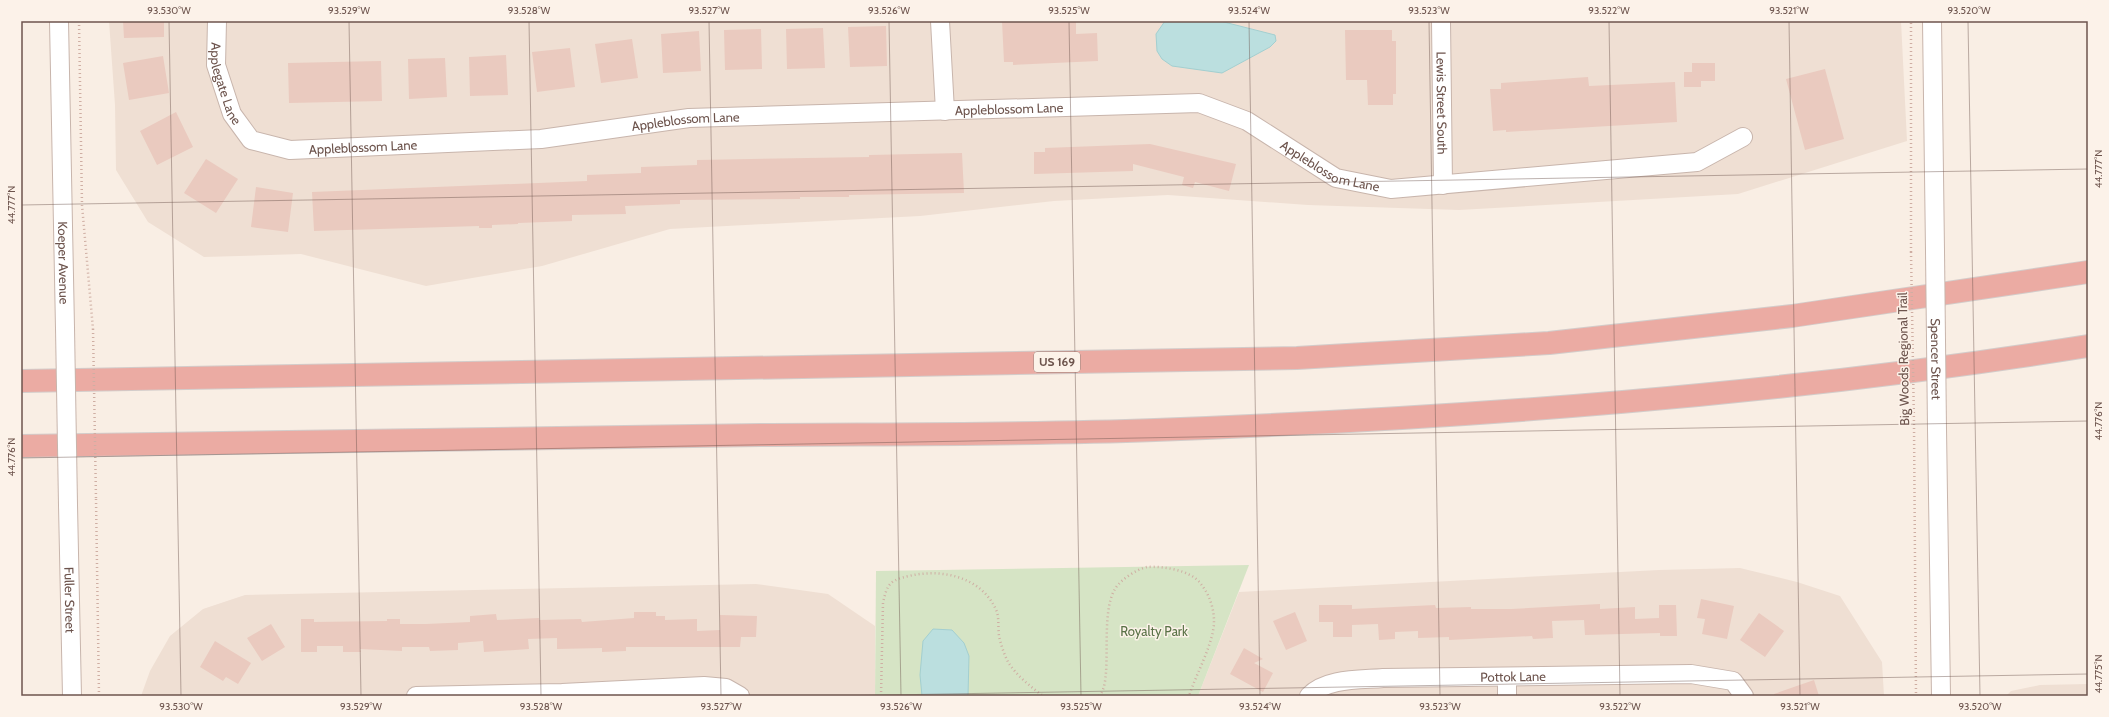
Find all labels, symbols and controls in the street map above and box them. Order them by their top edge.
text: 93.530°W [147,4,191,17]
text: 93.529°W [328,4,370,17]
text: 93.528°W [508,4,551,17]
text: 93.527°W [688,4,730,17]
text: 93.526°W [868,4,910,17]
text: 93.525°W [1048,4,1090,17]
text: 93.524°W [1228,4,1270,17]
text: 93.523°W [1408,4,1450,17]
text: 93.522°W [1588,4,1630,17]
text: 93.521°W [1769,4,1809,17]
text: 93.520°W [1947,4,1991,17]
street label: Applegate Lane [208,42,245,128]
street label: Lewis Street South [1433,51,1451,155]
street label: Appleblossom Lane [955,99,1064,118]
street label: Appleblossom Lane [630,109,740,134]
street label: Appleblossom Lane [308,136,418,157]
street label: Appleblossom Lane [1278,137,1381,195]
text: 44.777°N [2092,150,2105,188]
text: 44.777°N [5,186,18,224]
street label: Koeper Avenue [55,221,73,305]
street label: Big Woods Regional Trail [1894,292,1912,426]
street label: Spencer Street [1928,318,1945,401]
road number: US 169 [1034,352,1080,372]
text: 44.776°N [2092,402,2105,440]
text: 44.776°N [5,438,18,476]
street label: Fuller Street [61,567,79,634]
park label: Royalty Park [1120,623,1188,639]
text: 44.775°N [2092,655,2105,693]
street label: Pottok Lane [1480,668,1546,685]
text: 93.530°W [159,700,203,713]
text: 93.529°W [340,700,382,713]
text: 93.528°W [520,700,563,713]
text: 93.527°W [700,700,742,713]
text: 93.526°W [880,700,922,713]
text: 93.525°W [1060,700,1102,713]
text: 93.524°W [1239,700,1281,713]
text: 93.523°W [1419,700,1461,713]
text: 93.522°W [1599,700,1641,713]
text: 93.521°W [1780,700,1820,713]
text: 93.520°W [1958,700,2002,713]

